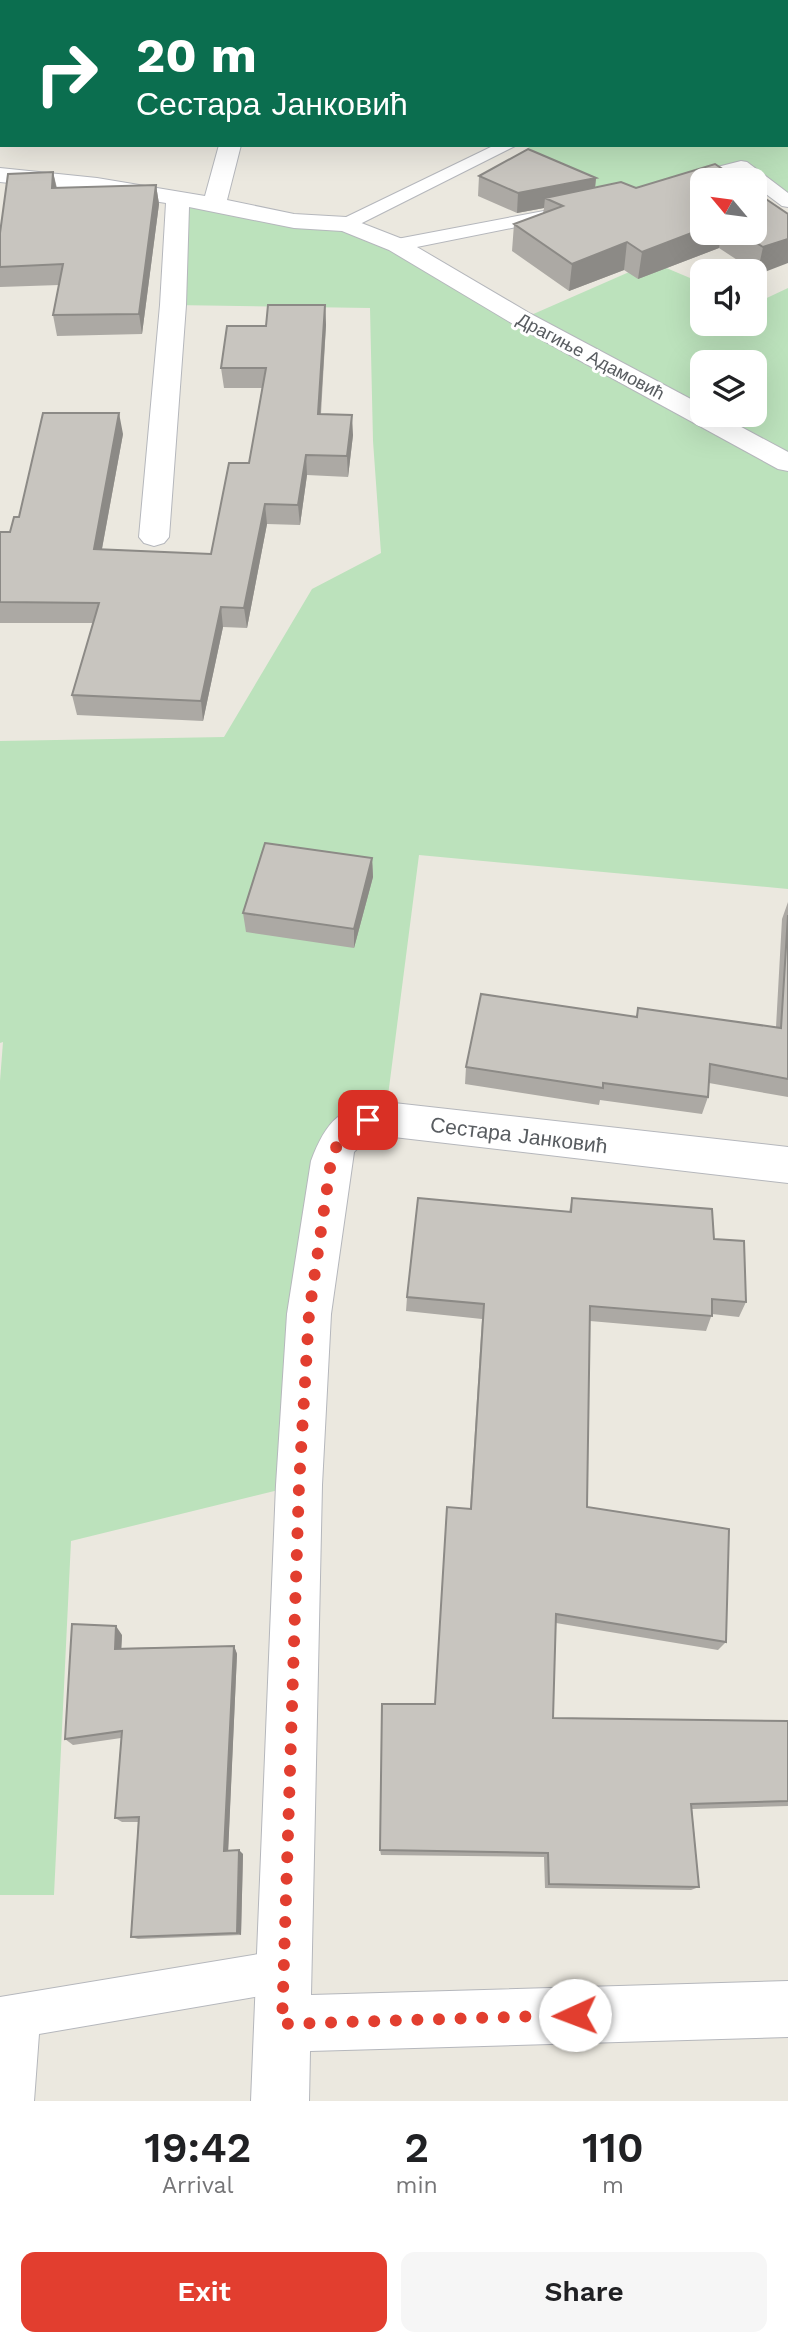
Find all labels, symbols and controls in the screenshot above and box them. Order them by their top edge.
text: 20 m [136,26,257,84]
icon: right [21,28,112,119]
text: Сестара Јанковић [136,85,408,123]
north arrow [690,168,766,245]
map controls [690,168,767,427]
button: sound [690,259,767,336]
street label: Драгиње Адамовић [514,308,668,404]
button: layers [690,350,767,427]
pin [338,1090,398,1150]
icon: arrive [349,1101,387,1139]
street label: Сестара Јанковић [429,1112,609,1158]
position arrow [538,1978,612,2052]
text: 19:42 [144,2123,251,2172]
text: 2 [404,2123,429,2172]
text: 110 [582,2123,644,2172]
text: Arrival [162,2172,234,2199]
text: min [396,2172,438,2199]
text: m [602,2172,624,2199]
button: Exit [21,2252,387,2332]
button: Share [401,2252,767,2332]

